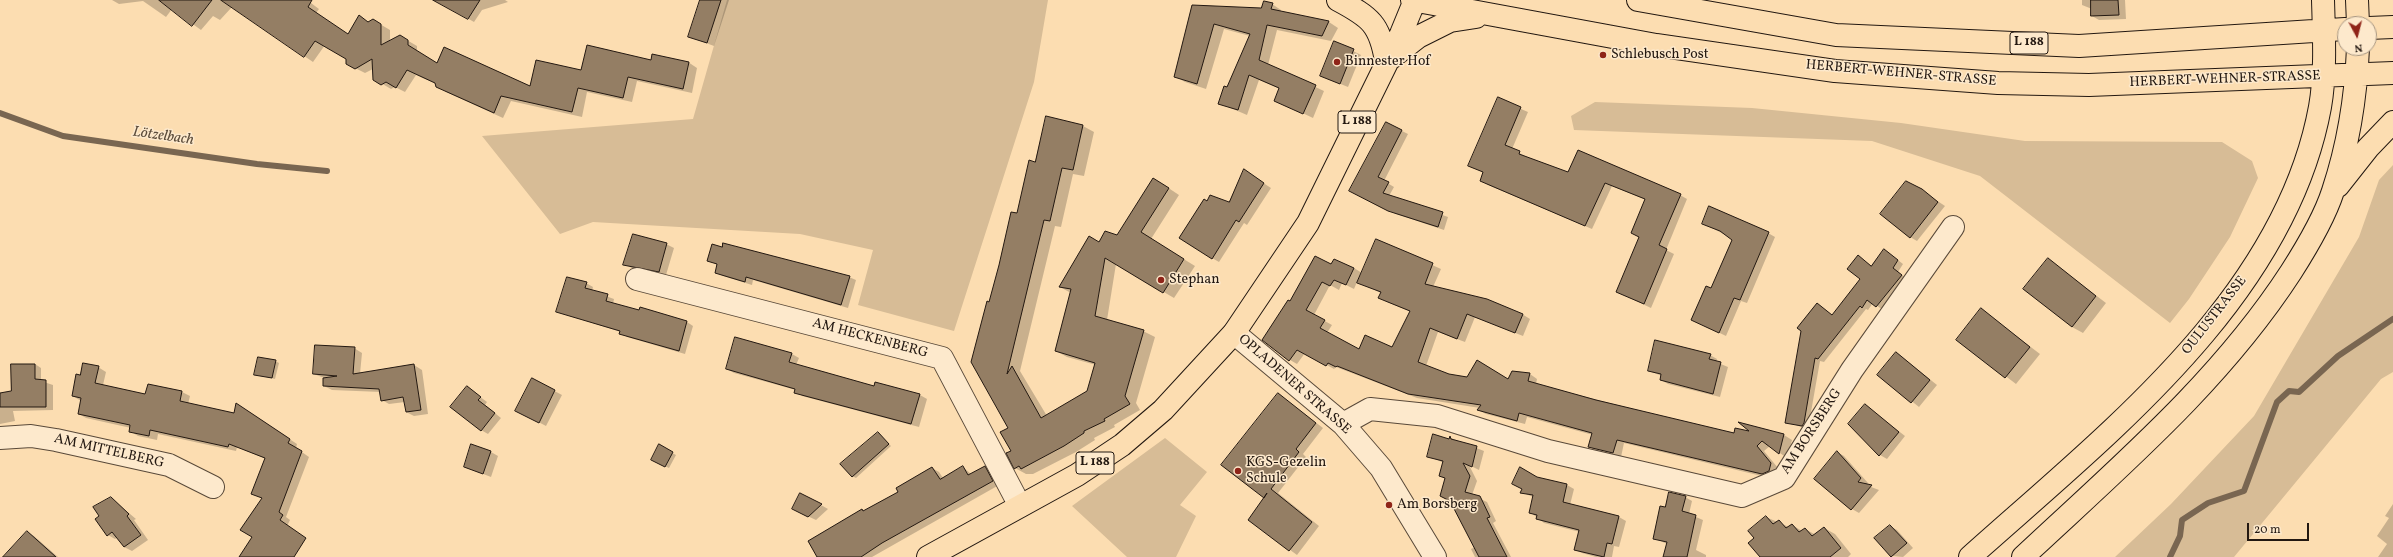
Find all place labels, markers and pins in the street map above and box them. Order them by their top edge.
place label: Schlebusch Post [1611,47,1709,63]
marker: Schlebusch Post [1598,50,1608,60]
place label: Binnester Hof [1345,54,1430,70]
marker: Binnester Hof [1332,57,1342,67]
place label: Stephan [1169,272,1220,288]
marker: Stephan [1156,275,1166,285]
place label: KGS-Gezelin Schule [1246,455,1326,488]
marker: KGS-Gezelin Schule [1233,466,1243,476]
place label: Am Borsberg [1397,497,1477,513]
marker: Am Borsberg [1384,500,1394,510]

